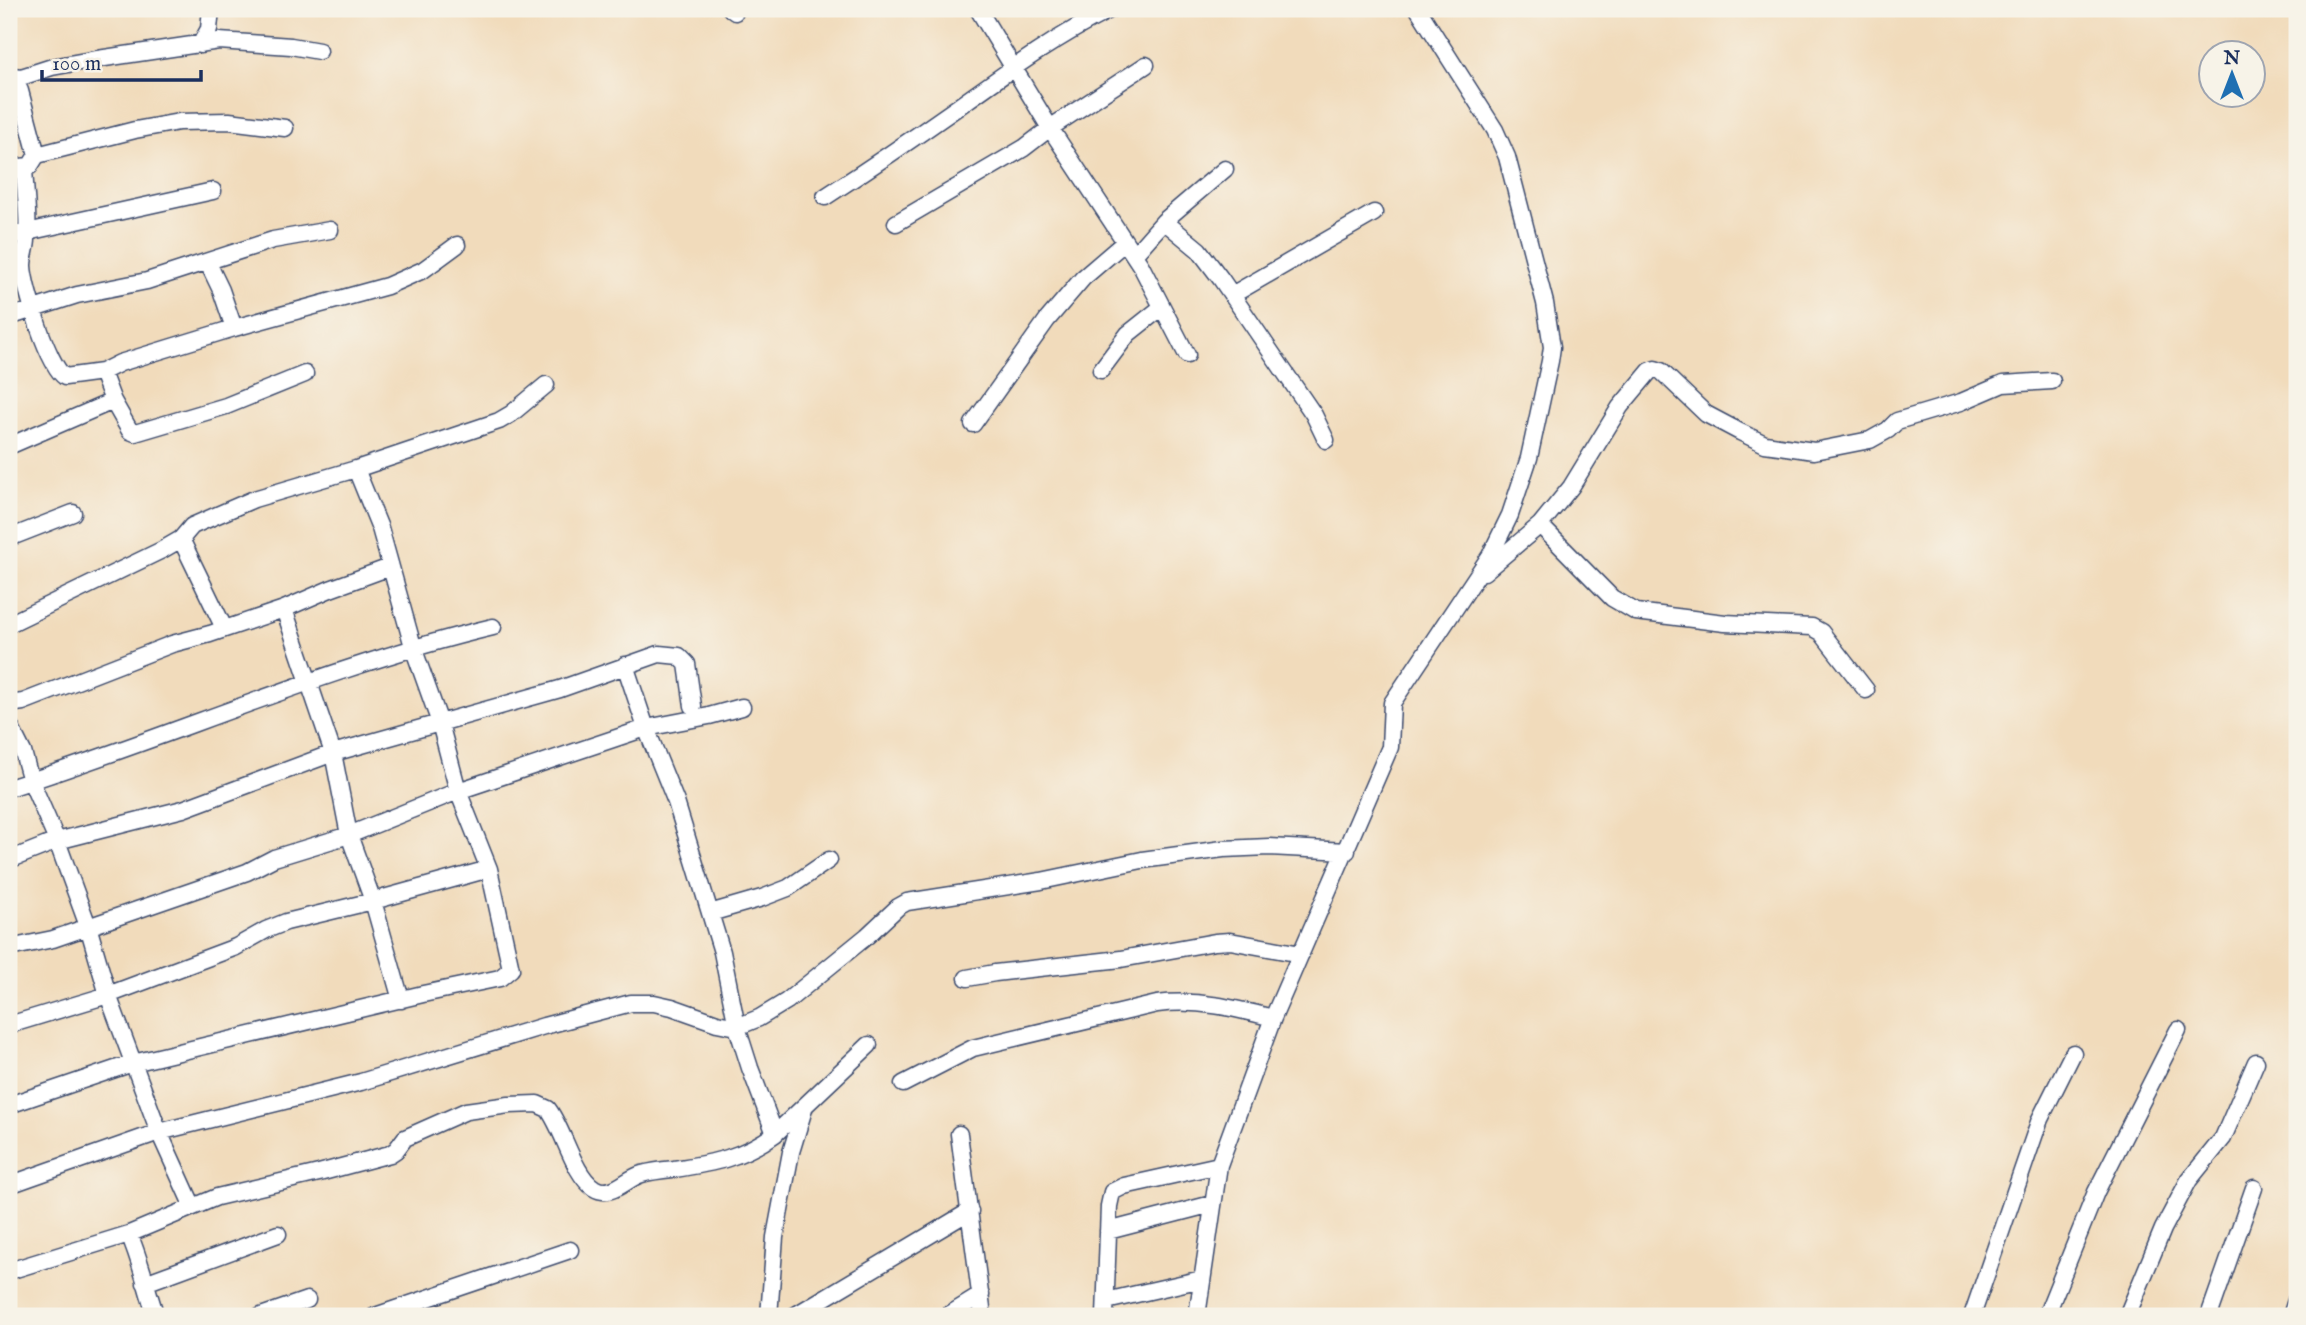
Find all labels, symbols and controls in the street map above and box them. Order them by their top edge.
scale bar [42,38,201,82]
north arrow [2198,38,2268,108]
text: N [2223,47,2241,71]
text: 100 m [52,51,101,78]

